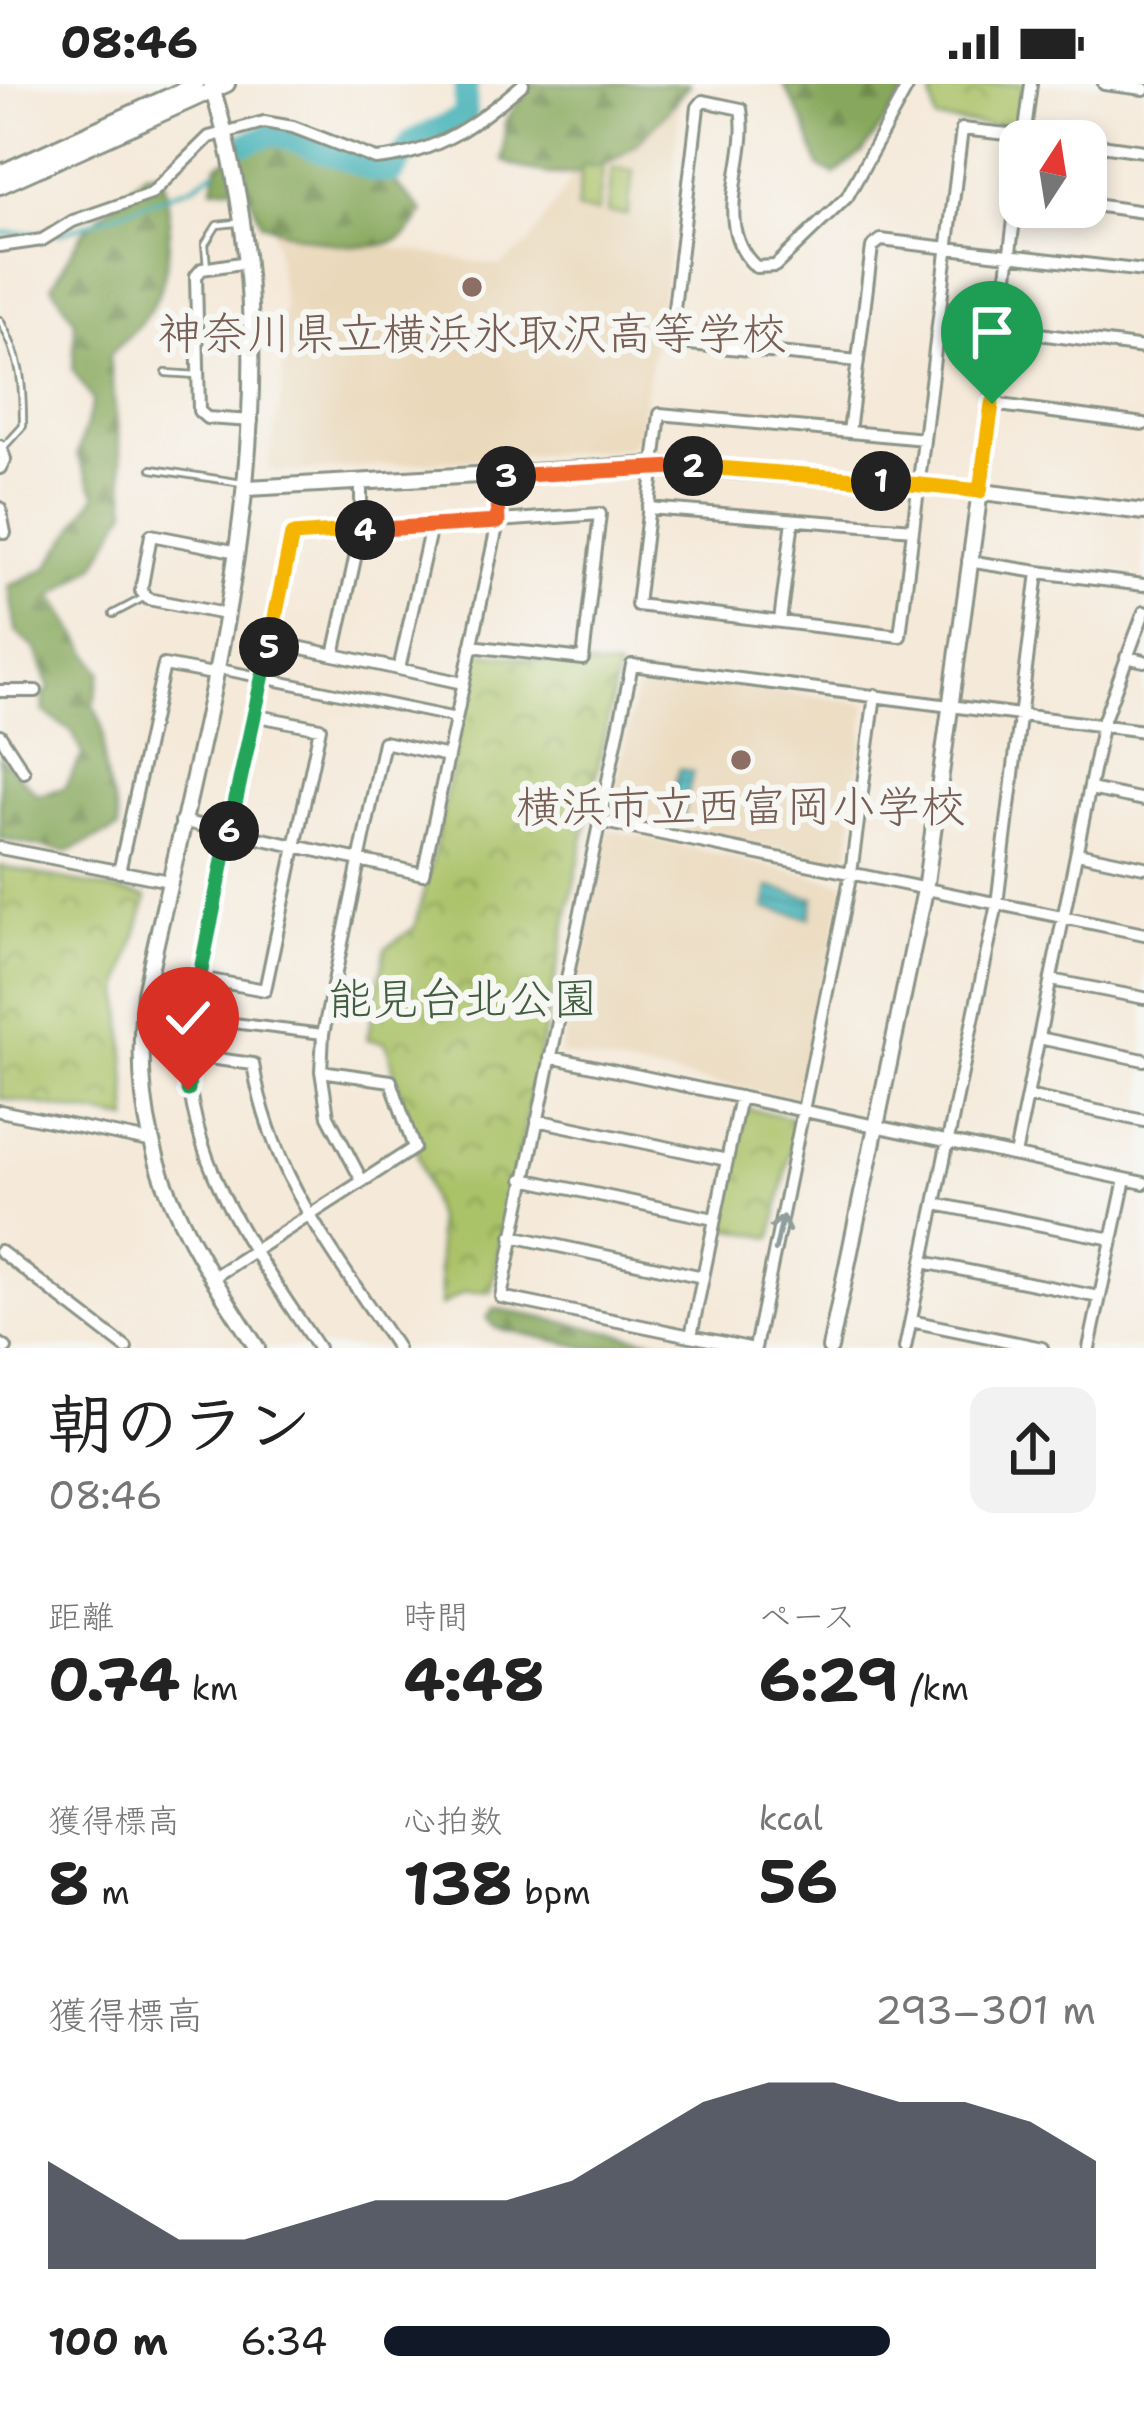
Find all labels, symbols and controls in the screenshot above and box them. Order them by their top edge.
text: 08:46 [60,12,198,72]
north arrow [999,120,1107,228]
map controls [999,120,1107,228]
marker: 神奈川県立横浜氷取沢高等学校 [459,274,485,300]
pin [941,281,1043,404]
icon: arrive [959,299,1025,365]
place label: 神奈川県立横浜氷取沢高等学校 [157,303,787,363]
pin: 2 [663,436,723,496]
text: 2 [681,443,705,488]
pin: 3 [476,446,536,506]
pin: 1 [851,451,911,511]
text: 3 [494,453,518,498]
text: 1 [873,458,889,503]
pin: 4 [335,500,395,560]
text: 4 [353,507,377,552]
pin: 5 [239,617,299,677]
text: 5 [259,624,279,669]
marker: 横浜市立西富岡小学校 [728,747,754,773]
place label: 横浜市立西富岡小学校 [516,776,966,836]
pin: 6 [199,801,259,861]
text: 6 [217,808,241,853]
pin [137,967,239,1090]
park label: 能見台北公園 [328,968,598,1028]
icon: check [155,985,221,1051]
one-way arrow [768,1215,791,1253]
text: 朝のラン [48,1380,312,1468]
button: share [970,1387,1096,1513]
text: 08:46 [48,1469,163,1521]
text: 距離 [48,1594,114,1639]
text: 時間 [403,1594,469,1639]
text: ペース [759,1594,856,1639]
text: 0.74 [48,1639,180,1719]
text: 4:48 [403,1639,545,1719]
text: 6:29 [759,1639,899,1719]
text: km [180,1666,238,1711]
text: /km [899,1666,969,1711]
text: kcal [759,1796,823,1841]
text: 獲得標高 [48,1798,180,1843]
text: 心拍数 [403,1798,502,1843]
text: 56 [759,1841,838,1921]
text: 8 [48,1843,90,1923]
text: 138 [403,1843,513,1923]
text: m [90,1870,130,1915]
text: bpm [513,1870,591,1915]
text: 293–301 m [875,1984,1096,2036]
text: 獲得標高 [48,1989,204,2041]
text: 100 m [48,2315,168,2367]
text: 6:34 [240,2315,328,2367]

